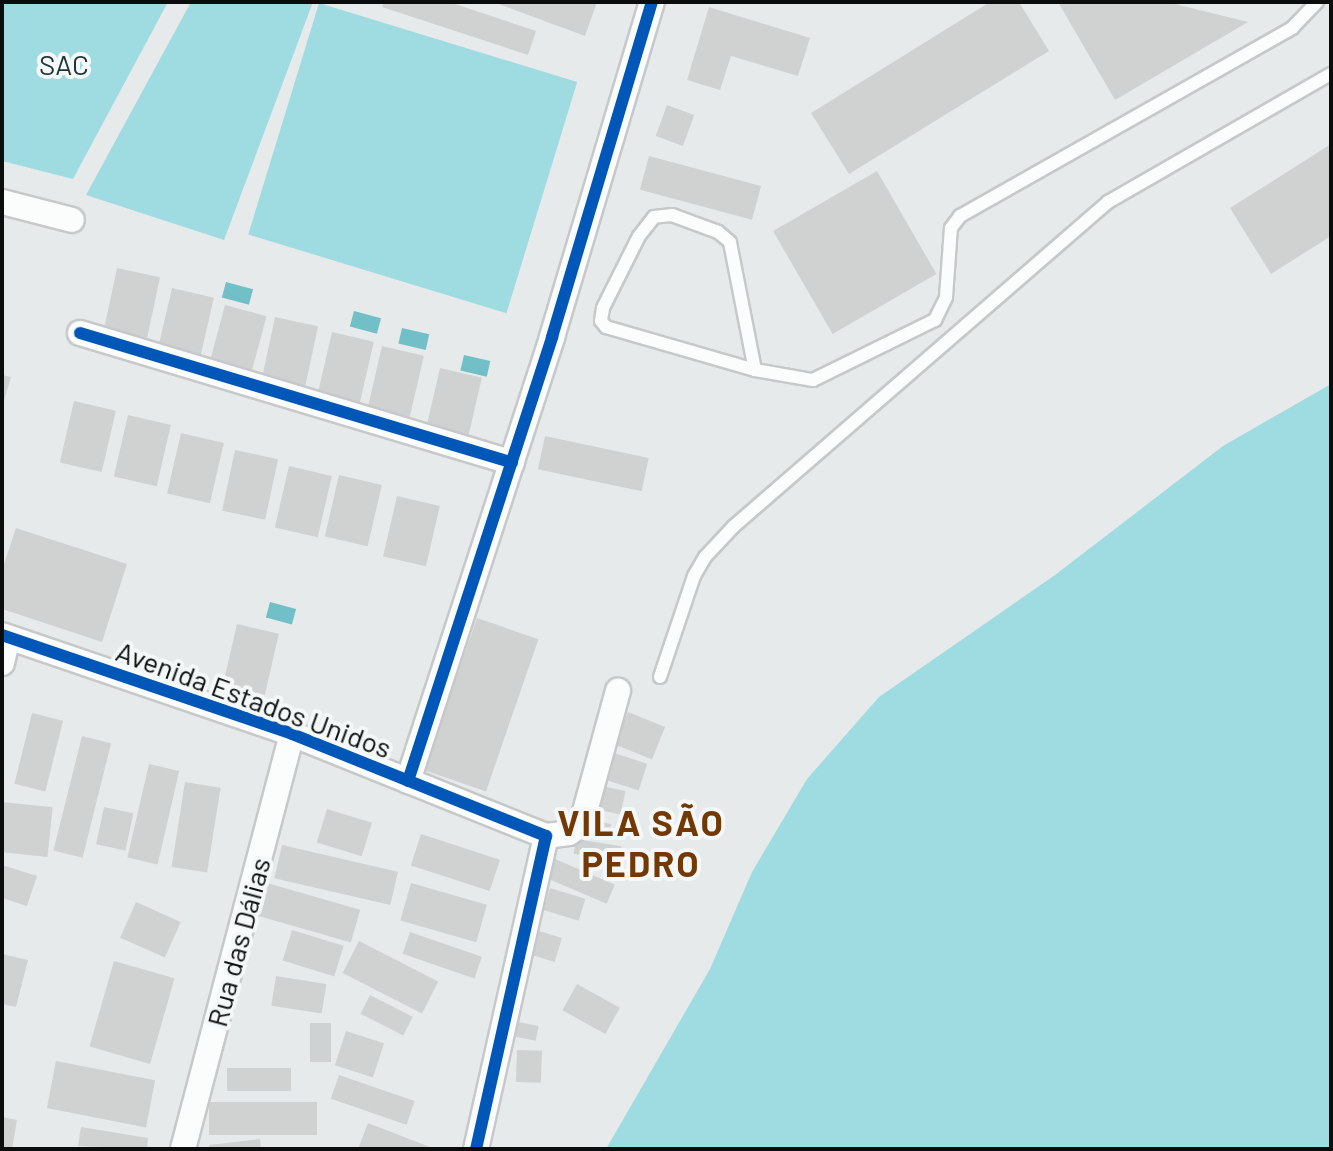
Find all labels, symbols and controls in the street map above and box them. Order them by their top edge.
park label: SAC [39,47,89,81]
street label: Avenida Estados Unidos [112,634,396,764]
district label: VILA SÃO PEDRO [557,799,725,884]
street label: Rua das Dálias [199,854,277,1030]

